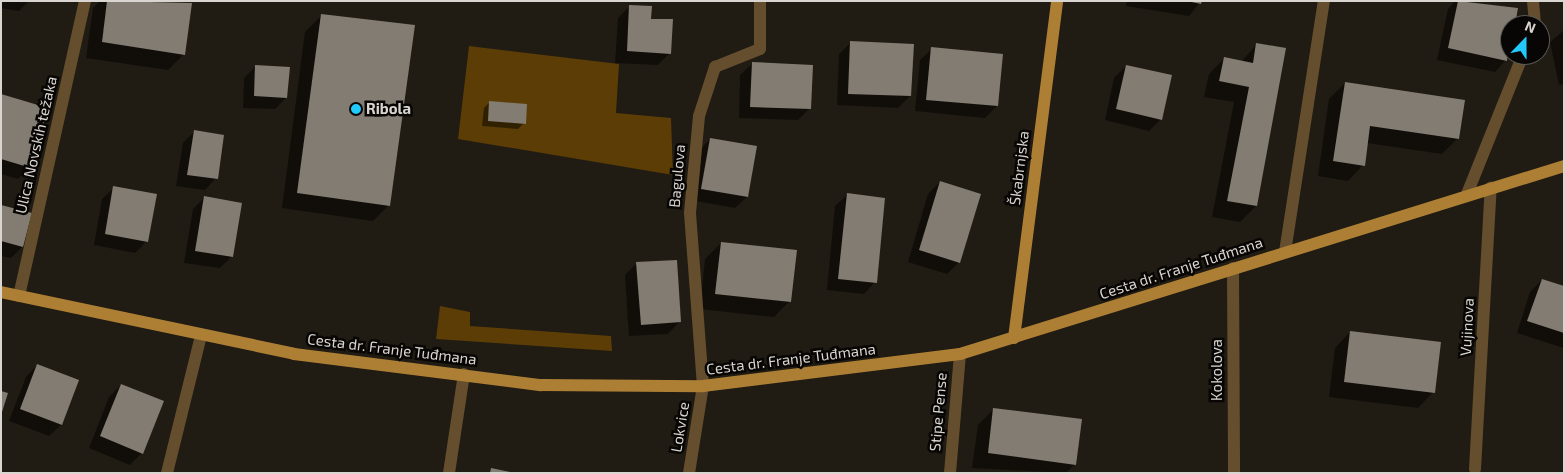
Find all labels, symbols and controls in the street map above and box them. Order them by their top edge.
north arrow [1500,15,1550,65]
text: N [1523,17,1538,36]
street label: Ulica Novskih težaka [11,74,61,216]
place label: Ribola [366,100,411,118]
marker: Ribola [350,103,362,115]
street label: Škabrnjska [1006,130,1032,206]
street label: Bagulova [665,144,689,208]
street label: Cesta dr. Franje Tuđmana [1097,233,1265,303]
street label: Vujinova [1456,298,1478,356]
street label: Cesta dr. Franje Tuđmana [306,330,478,368]
street label: Kokolova [1208,339,1226,401]
street label: Cesta dr. Franje Tuđmana [705,340,877,378]
street label: Stipe Pense [926,372,950,452]
street label: Lokvice [667,401,693,453]

